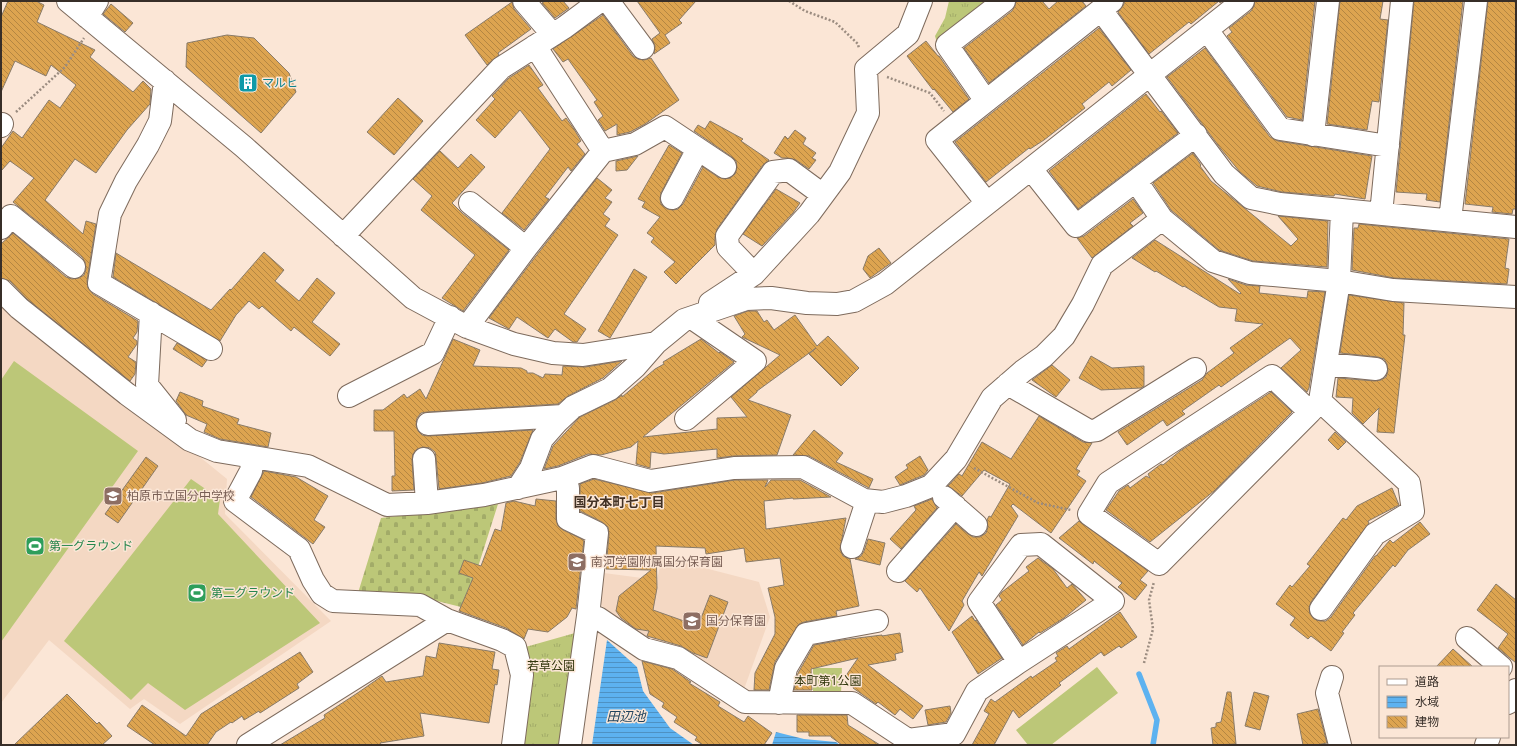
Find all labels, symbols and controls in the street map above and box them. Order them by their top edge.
building icon: マルヒ [237,72,259,94]
place label: マルヒ [262,74,298,91]
school or university icon: 柏原市立国分中学校 [102,485,124,507]
place label: 柏原市立国分中学校 [127,487,235,504]
district label: 国分本町七丁目 [573,493,665,511]
sports icon: 第一グラウンド [24,535,46,557]
place label: 第一グラウンド [49,537,133,554]
school or university icon: 南河学園附属国分保育園 [566,551,588,573]
place label: 南河学園附属国分保育園 [591,553,723,570]
sports icon: 第二グラウンド [186,582,208,604]
place label: 第二グラウンド [211,584,295,601]
school or university icon: 国分保育園 [681,610,703,632]
place label: 国分保育園 [706,612,766,629]
park label: 若草公園 [527,657,575,674]
legend [1379,666,1509,738]
park label: 本町第1公園 [795,672,861,689]
text: 道路 [1415,673,1439,690]
text: 水域 [1415,693,1439,710]
water label: 田辺池 [606,707,647,725]
text: 建物 [1415,713,1439,730]

